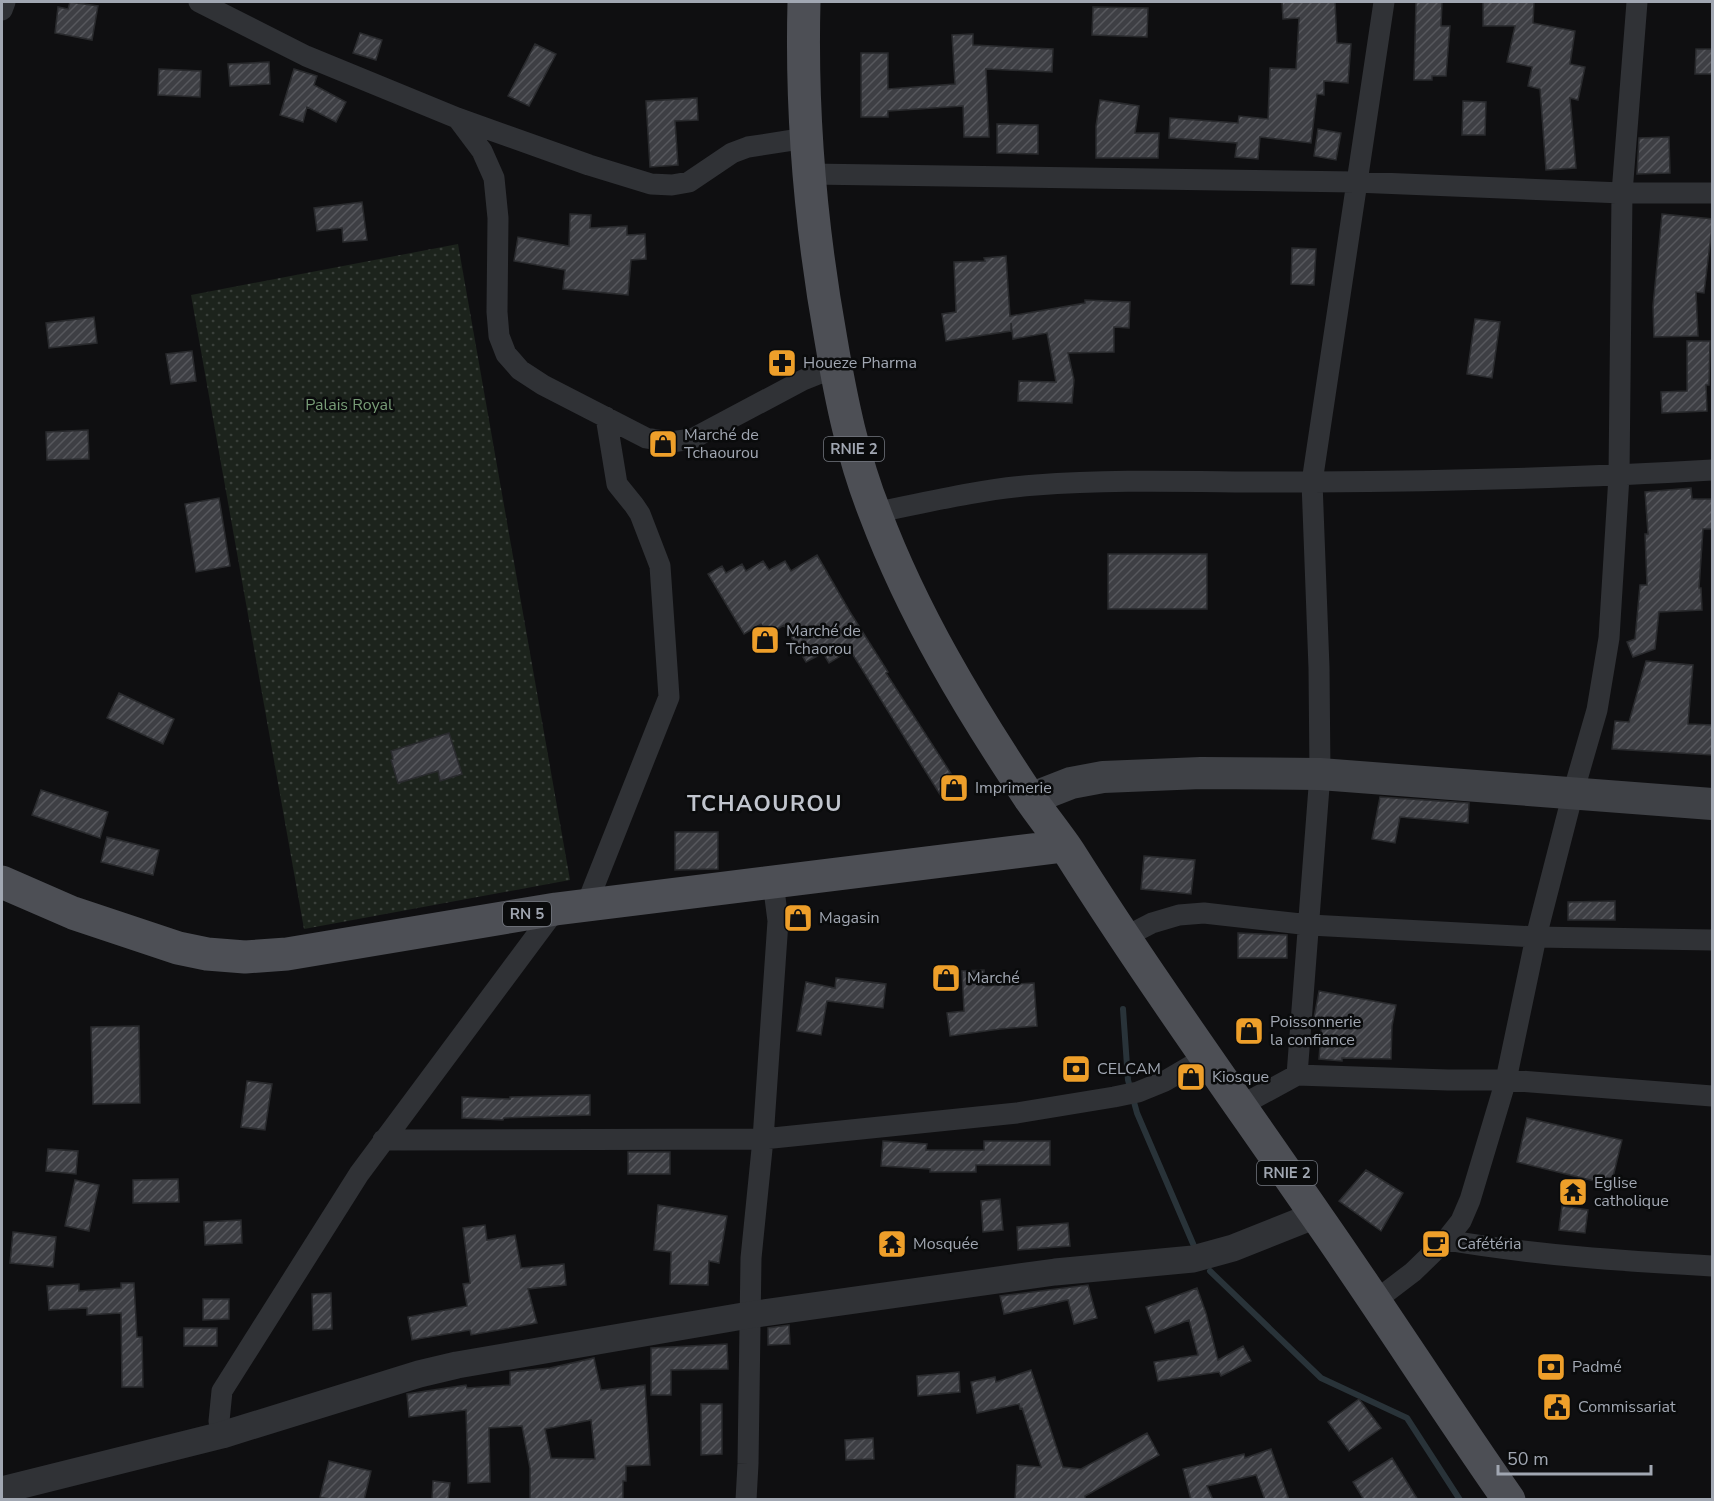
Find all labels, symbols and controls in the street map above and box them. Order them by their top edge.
pharmacy icon: Houeze Pharma [766,347,798,379]
place label: Houeze Pharma [803,352,917,374]
park label: Palais Royal [305,394,393,416]
place label: Marché de Tchaourou [684,424,759,464]
shop icon: Marché de Tchaourou [647,428,679,460]
road number: RNIE 2 [824,437,884,461]
place label: Marché de Tchaorou [786,620,861,660]
shop icon: Marché de Tchaorou [749,624,781,656]
shop icon: Imprimerie [938,772,970,804]
place label: Imprimerie [975,777,1052,799]
district label: TCHAOUROU [687,789,843,819]
road number: RN 5 [503,902,551,926]
shop icon: Magasin [782,902,814,934]
place label: Magasin [819,907,880,929]
shop icon: Marché [930,962,962,994]
place label: Marché [967,967,1020,989]
place label: Poissonnerie la confiance [1270,1011,1361,1051]
shop icon: Poissonnerie la confiance [1233,1015,1265,1047]
bank icon: CELCAM [1060,1053,1092,1085]
place label: CELCAM [1097,1058,1161,1080]
shop icon: Kiosque [1175,1061,1207,1093]
place label: Kiosque [1212,1066,1269,1088]
road number: RNIE 2 [1257,1161,1317,1185]
place label: Eglise catholique [1594,1172,1669,1212]
temple icon: Eglise catholique [1557,1176,1589,1208]
temple icon: Mosquée [876,1228,908,1260]
cafe icon: Cafétéria [1420,1228,1452,1260]
place label: Mosquée [913,1233,979,1255]
place label: Cafétéria [1457,1233,1522,1255]
bank icon: Padmé [1535,1351,1567,1383]
place label: Padmé [1572,1356,1622,1378]
public building icon: Commissariat [1541,1391,1573,1423]
place label: Commissariat [1578,1396,1676,1418]
scale bar [1498,1438,1651,1476]
text: 50 m [1507,1447,1549,1471]

